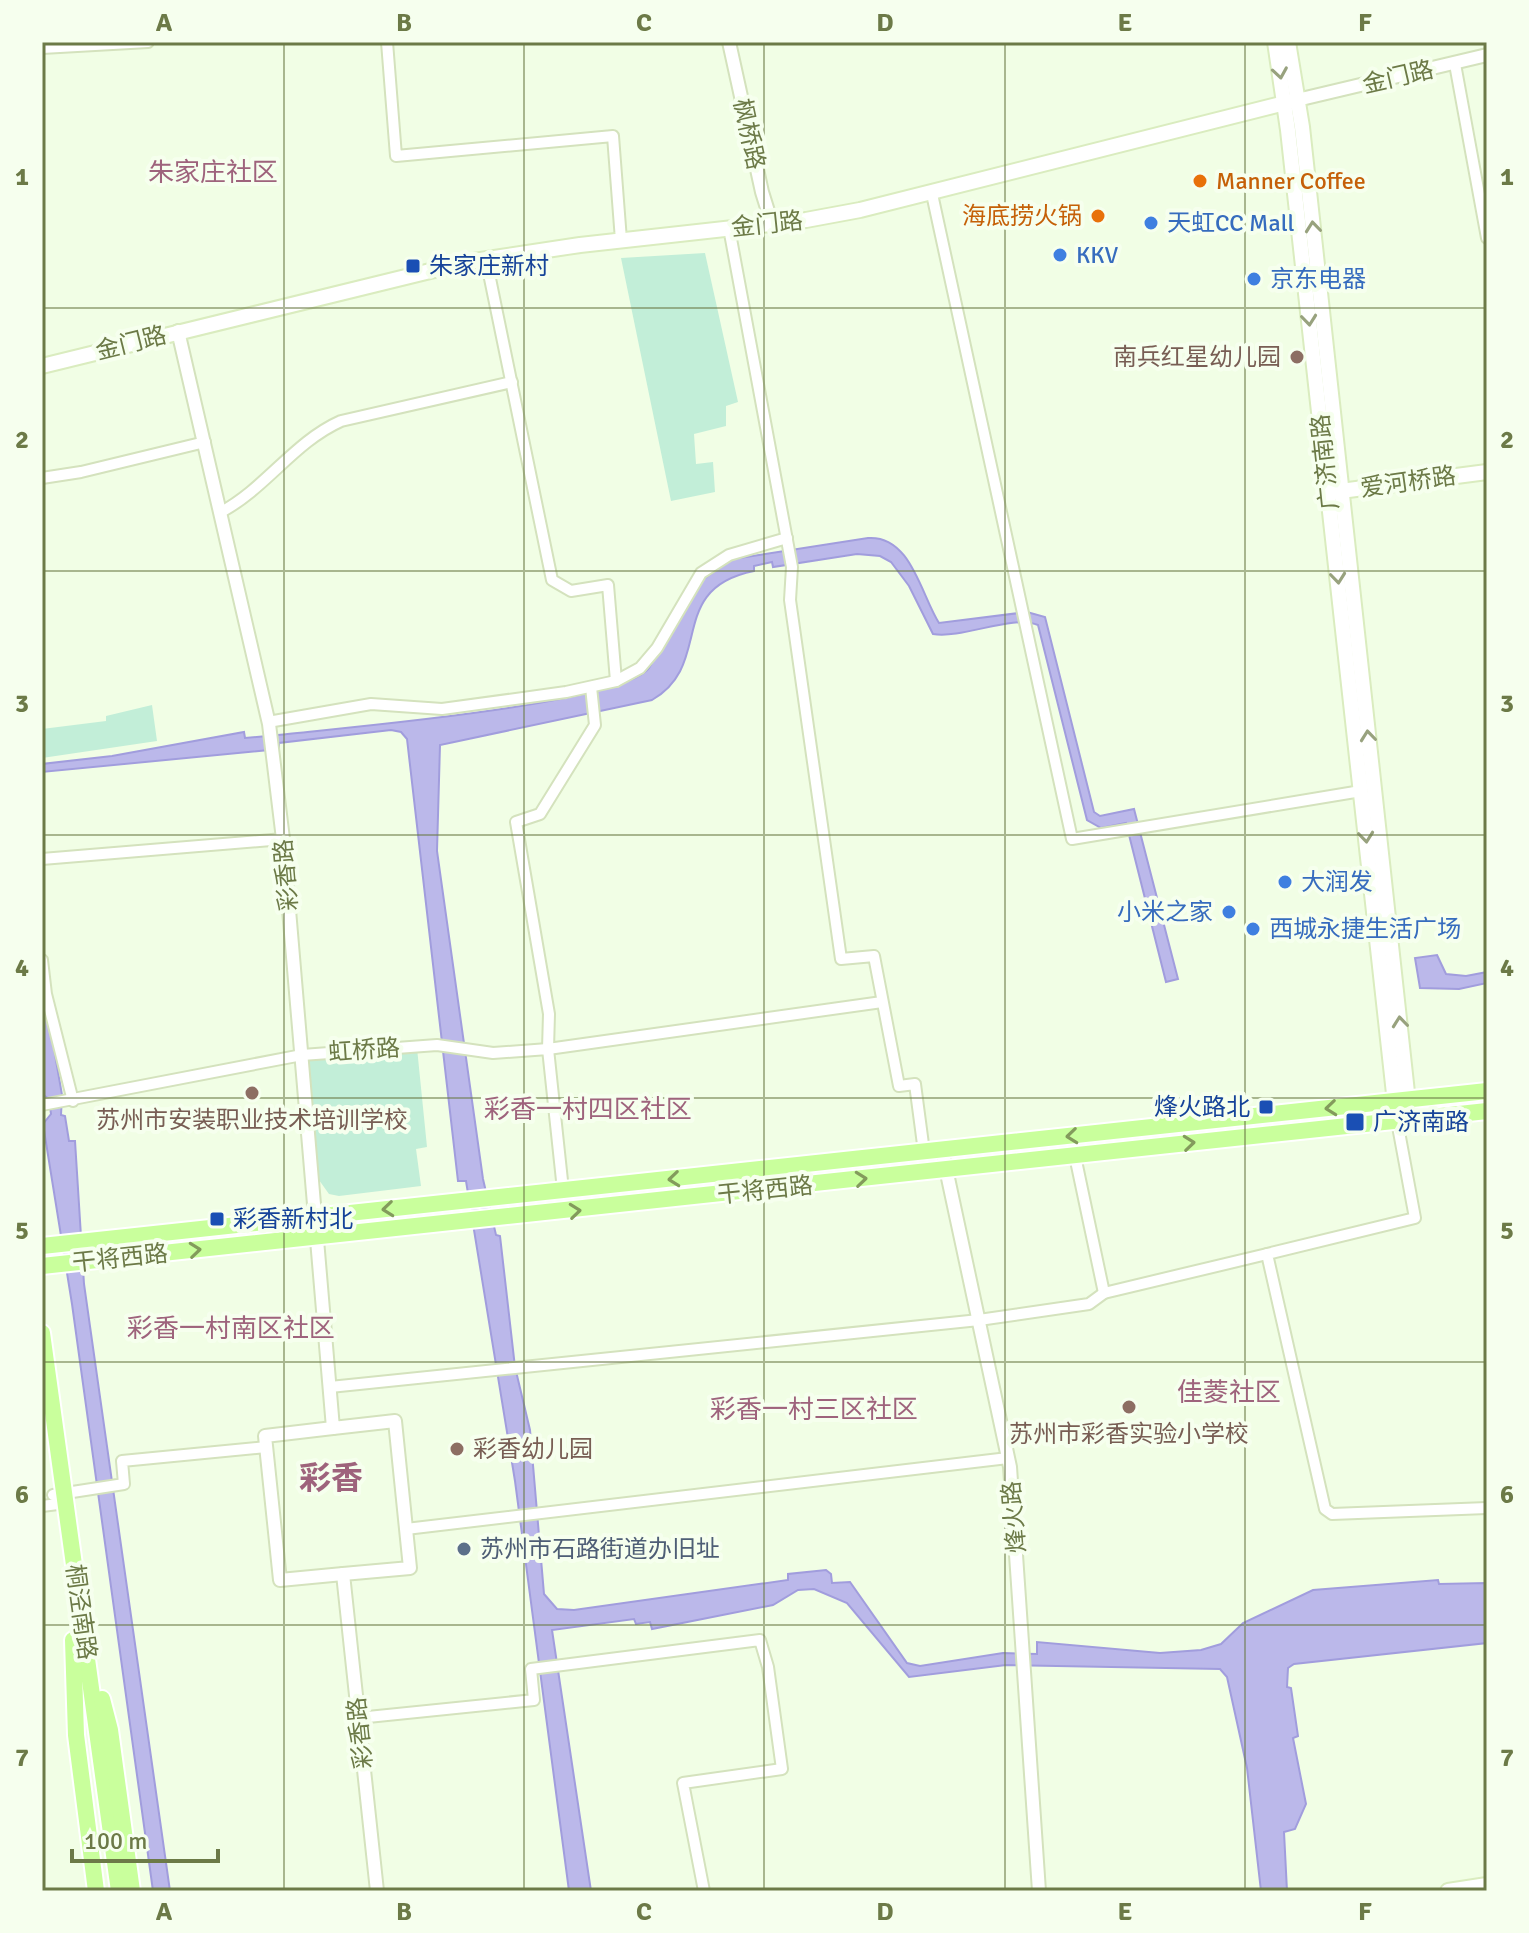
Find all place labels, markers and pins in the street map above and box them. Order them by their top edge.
place label: Manner Coffee [1216,166,1366,196]
marker: Manner Coffee [1191,172,1209,190]
place label: 海底捞火锅 [962,201,1082,231]
marker: 海底捞火锅 [1089,207,1107,225]
place label: 天虹CC Mall [1167,208,1294,238]
marker: 天虹CC Mall [1142,214,1160,232]
place label: KKV [1076,240,1119,270]
marker: KKV [1051,246,1069,264]
place label: 朱家庄新村 [429,251,549,281]
marker: 朱家庄新村 [404,257,422,275]
place label: 京东电器 [1270,264,1366,294]
marker: 京东电器 [1245,270,1263,288]
place label: 南兵红星幼儿园 [1113,342,1281,372]
marker: 南兵红星幼儿园 [1288,348,1306,366]
place label: 大润发 [1301,867,1373,897]
marker: 大润发 [1276,873,1294,891]
place label: 小米之家 [1117,897,1213,927]
marker: 小米之家 [1220,903,1238,921]
place label: 西城永捷生活广场 [1269,914,1461,944]
marker: 西城永捷生活广场 [1244,920,1262,938]
marker: 苏州市安装职业技术培训学校 [243,1084,261,1102]
place label: 烽火路北 [1154,1092,1250,1122]
marker: 烽火路北 [1257,1098,1275,1116]
place label: 苏州市安装职业技术培训学校 [96,1105,408,1135]
place label: 广济南路 [1373,1107,1469,1137]
marker: 广济南路 [1344,1111,1366,1133]
place label: 彩香新村北 [233,1204,353,1234]
marker: 彩香新村北 [208,1210,226,1228]
marker: 苏州市彩香实验小学校 [1120,1398,1138,1416]
place label: 苏州市彩香实验小学校 [1009,1419,1249,1449]
place label: 彩香幼儿园 [473,1434,593,1464]
marker: 彩香幼儿园 [448,1440,466,1458]
place label: 苏州市石路街道办旧址 [480,1534,720,1564]
marker: 苏州市石路街道办旧址 [455,1540,473,1558]

